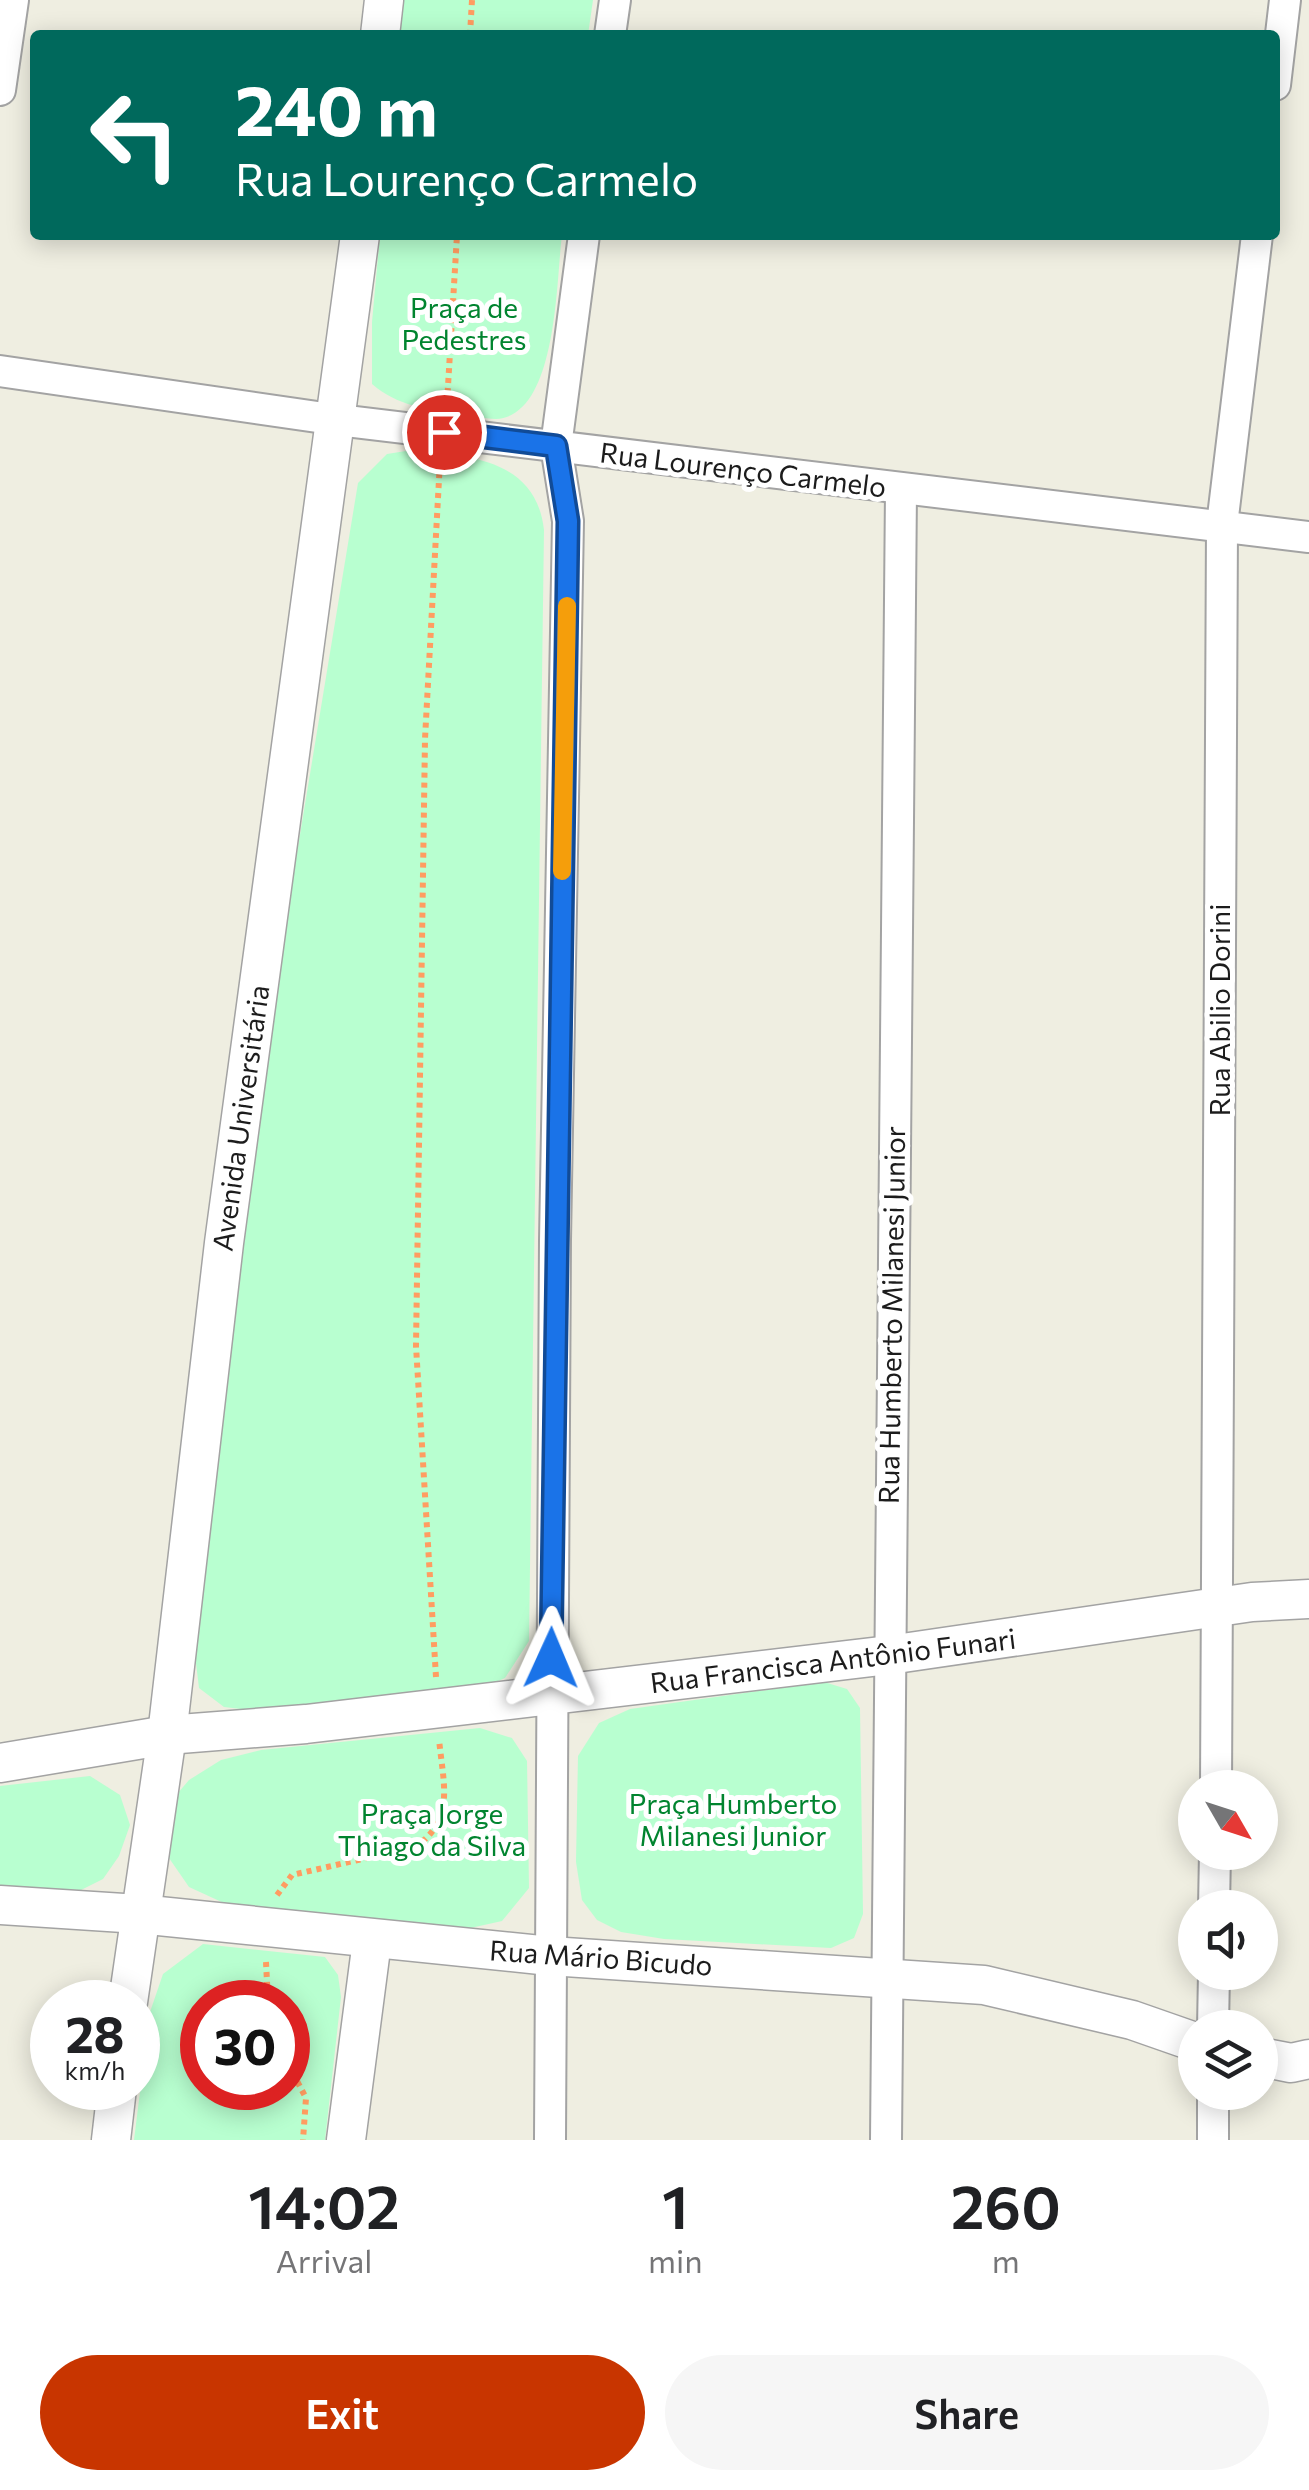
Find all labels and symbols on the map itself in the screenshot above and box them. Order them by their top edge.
park label: Praça de Pedestres [401,290,527,356]
pin [402,390,487,475]
street label: Rua Lourenço Carmelo [598,435,888,503]
street label: Rua Abilio Dorini [1202,904,1236,1116]
street label: Avenida Universitária [205,983,276,1253]
street label: Rua Humberto Milanesi Junior [871,1126,911,1504]
position arrow [499,1606,603,1710]
street label: Rua Francisca Antônio Funari [648,1621,1018,1699]
north arrow [1178,1770,1278,1870]
park label: Praça Humberto Milanesi Junior [629,1786,837,1852]
park label: Praça Jorge Thiago da Silva [338,1796,526,1862]
street label: Rua Mário Bicudo [488,1932,714,1982]
speed limit sign: 30 [180,1980,310,2110]

